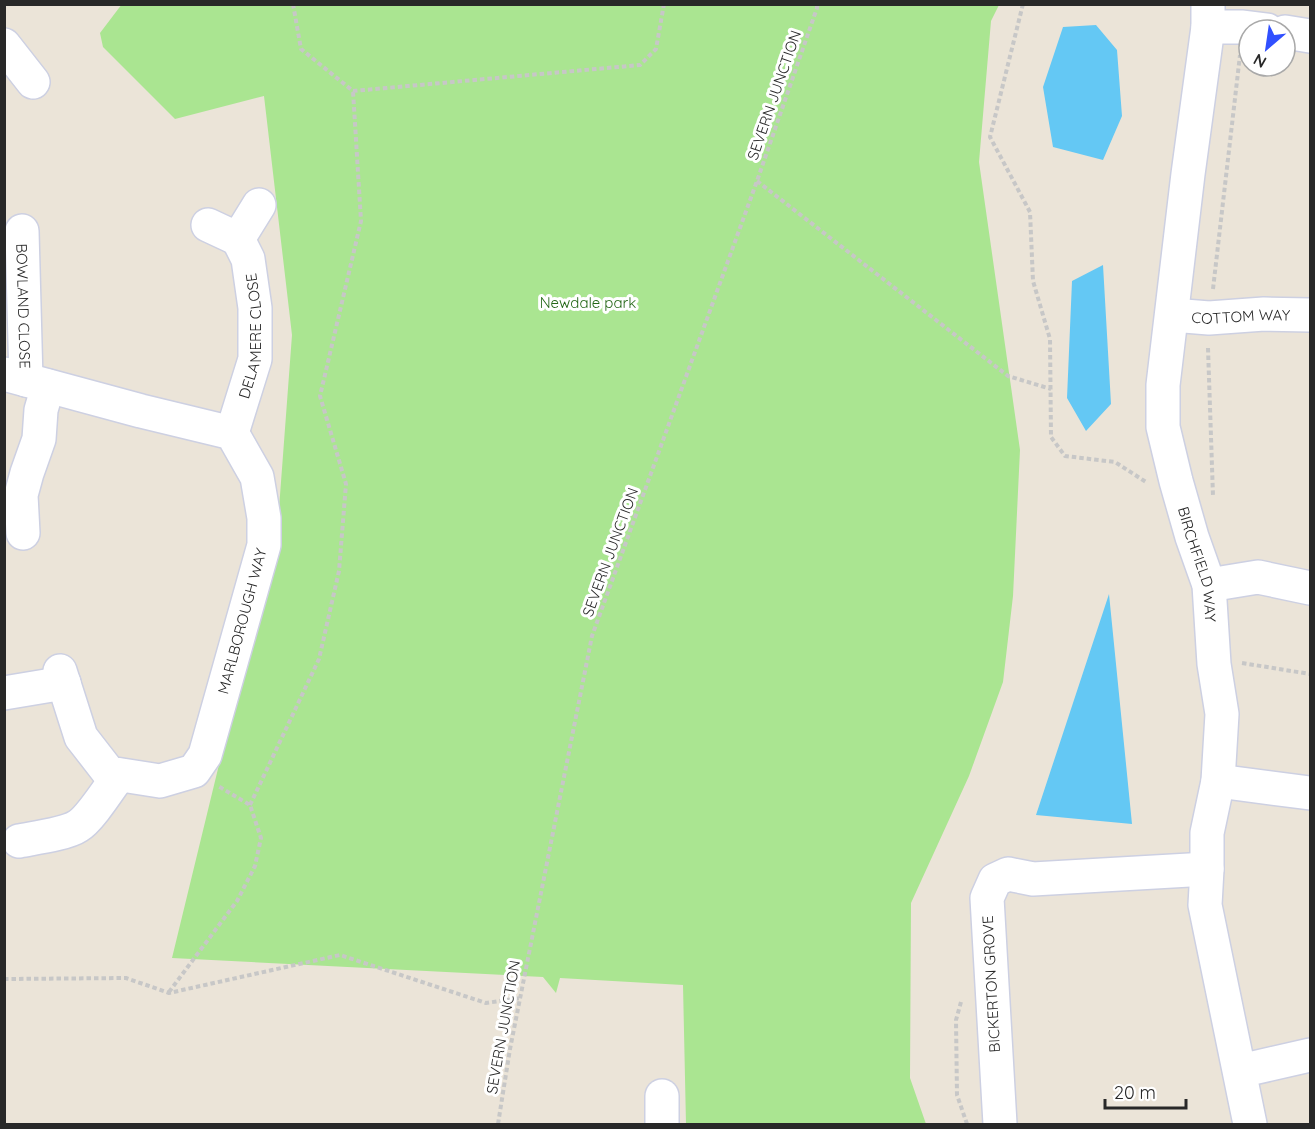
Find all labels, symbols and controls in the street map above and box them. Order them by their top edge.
north arrow [1237,18,1297,78]
street label: SEVERN JUNCTION [743,28,805,162]
text: N [1250,50,1270,73]
street label: BOWLAND CLOSE [13,243,35,369]
street label: DELAMERE CLOSE [234,272,265,401]
park label: Newdale park [540,293,636,312]
street label: COTTOM WAY [1191,304,1291,328]
street label: SEVERN JUNCTION [578,485,642,619]
street label: BIRCHFIELD WAY [1174,504,1221,623]
street label: MARLBOROUGH WAY [213,545,271,696]
street label: BICKERTON GROVE [978,915,1004,1053]
street label: SEVERN JUNCTION [482,959,524,1095]
scale bar [1105,1072,1186,1110]
text: 20 m [1114,1081,1156,1104]

